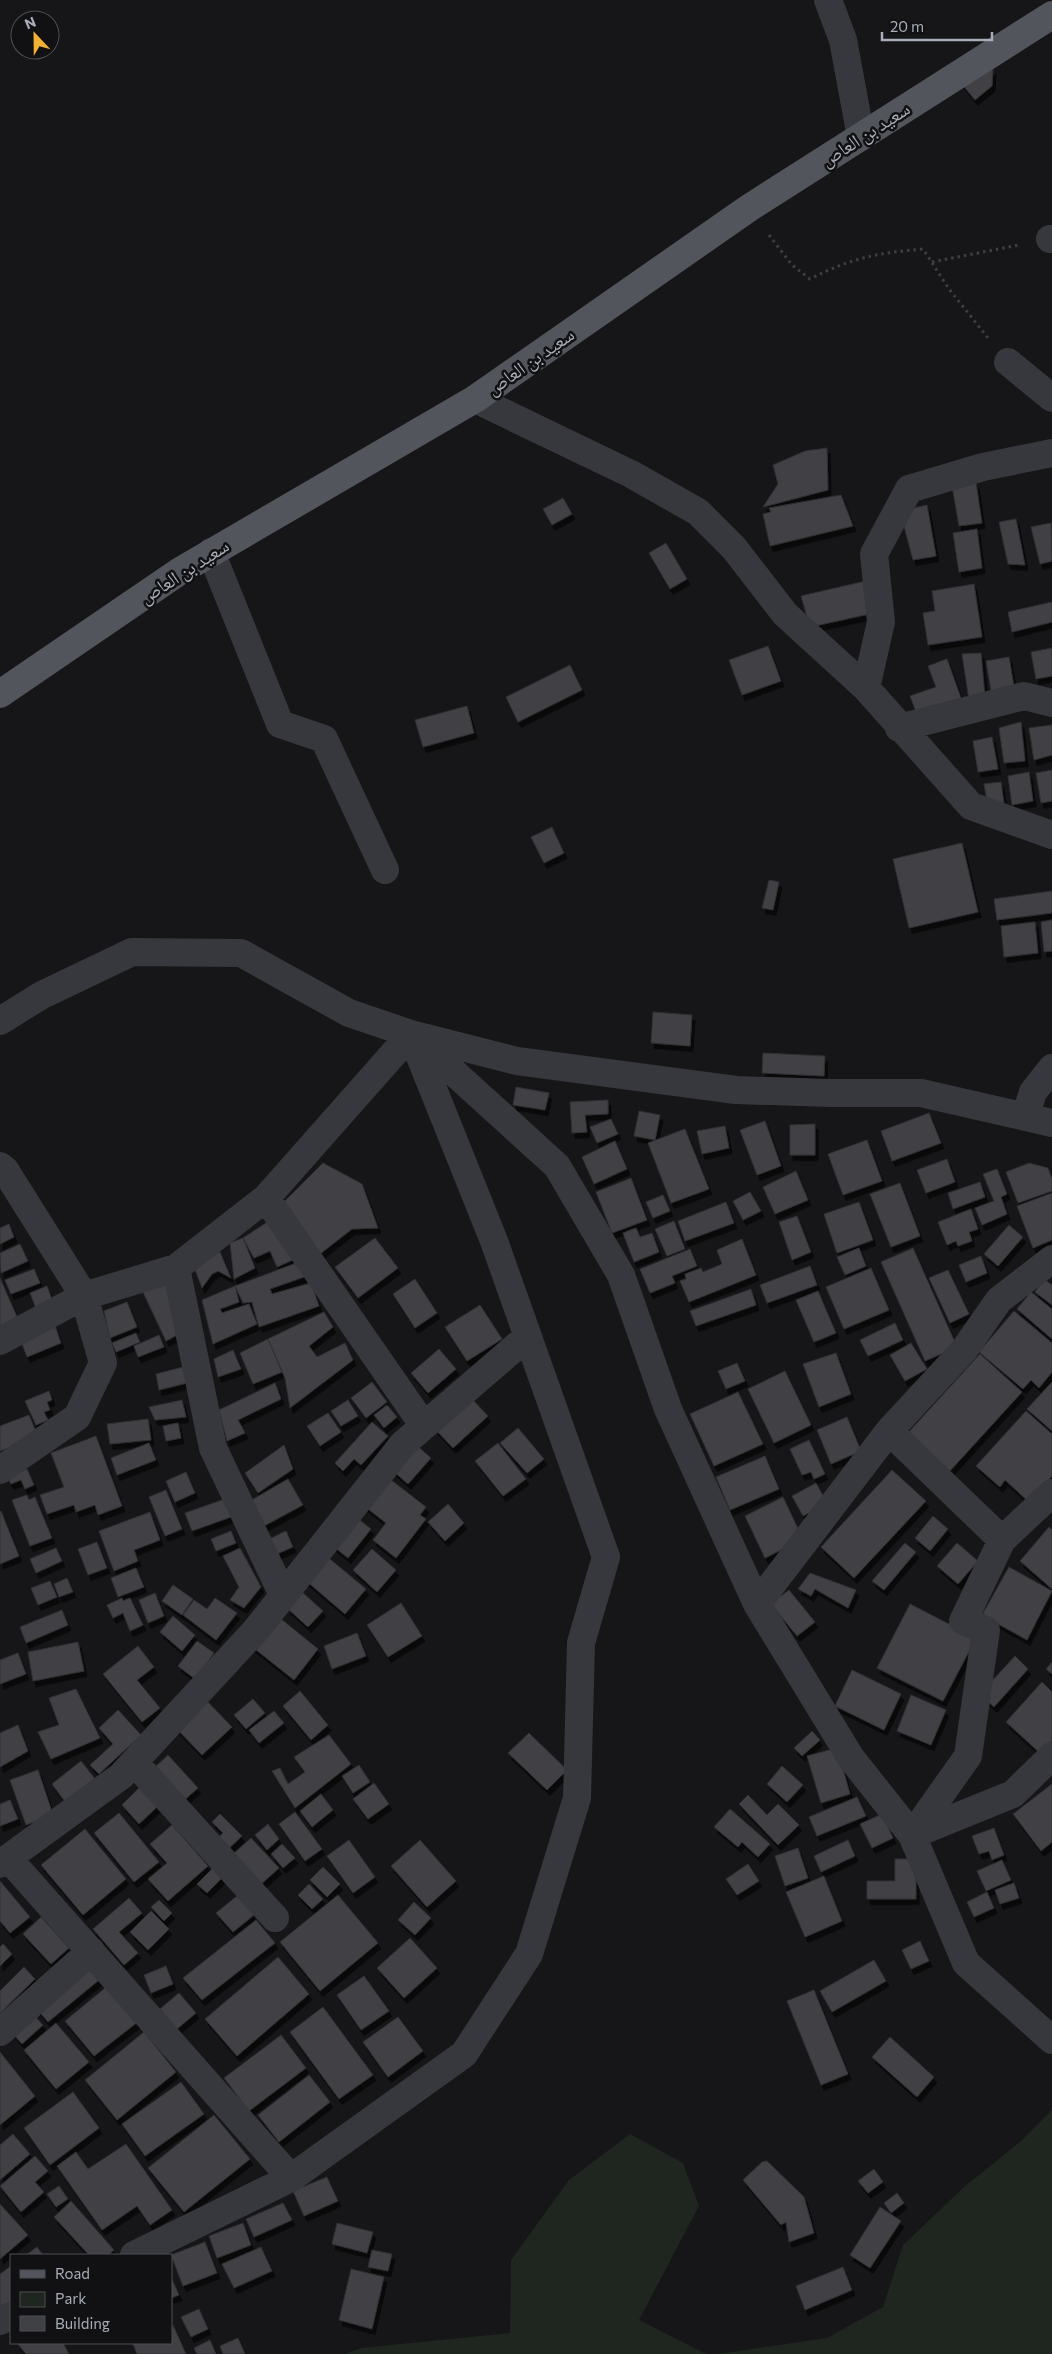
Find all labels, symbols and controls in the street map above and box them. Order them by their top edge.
north arrow [10,10,60,60]
scale bar [882,10,992,42]
text: N [22,13,38,32]
text: 20 m [890,17,924,35]
street label: سعيد بن العاص [816,96,914,172]
street label: سعيد بن العاص [481,322,579,400]
street label: سعيد بن العاص [135,533,233,609]
legend [10,2254,172,2344]
text: Road [55,2264,90,2282]
text: Park [55,2289,86,2307]
text: Building [55,2314,110,2332]

